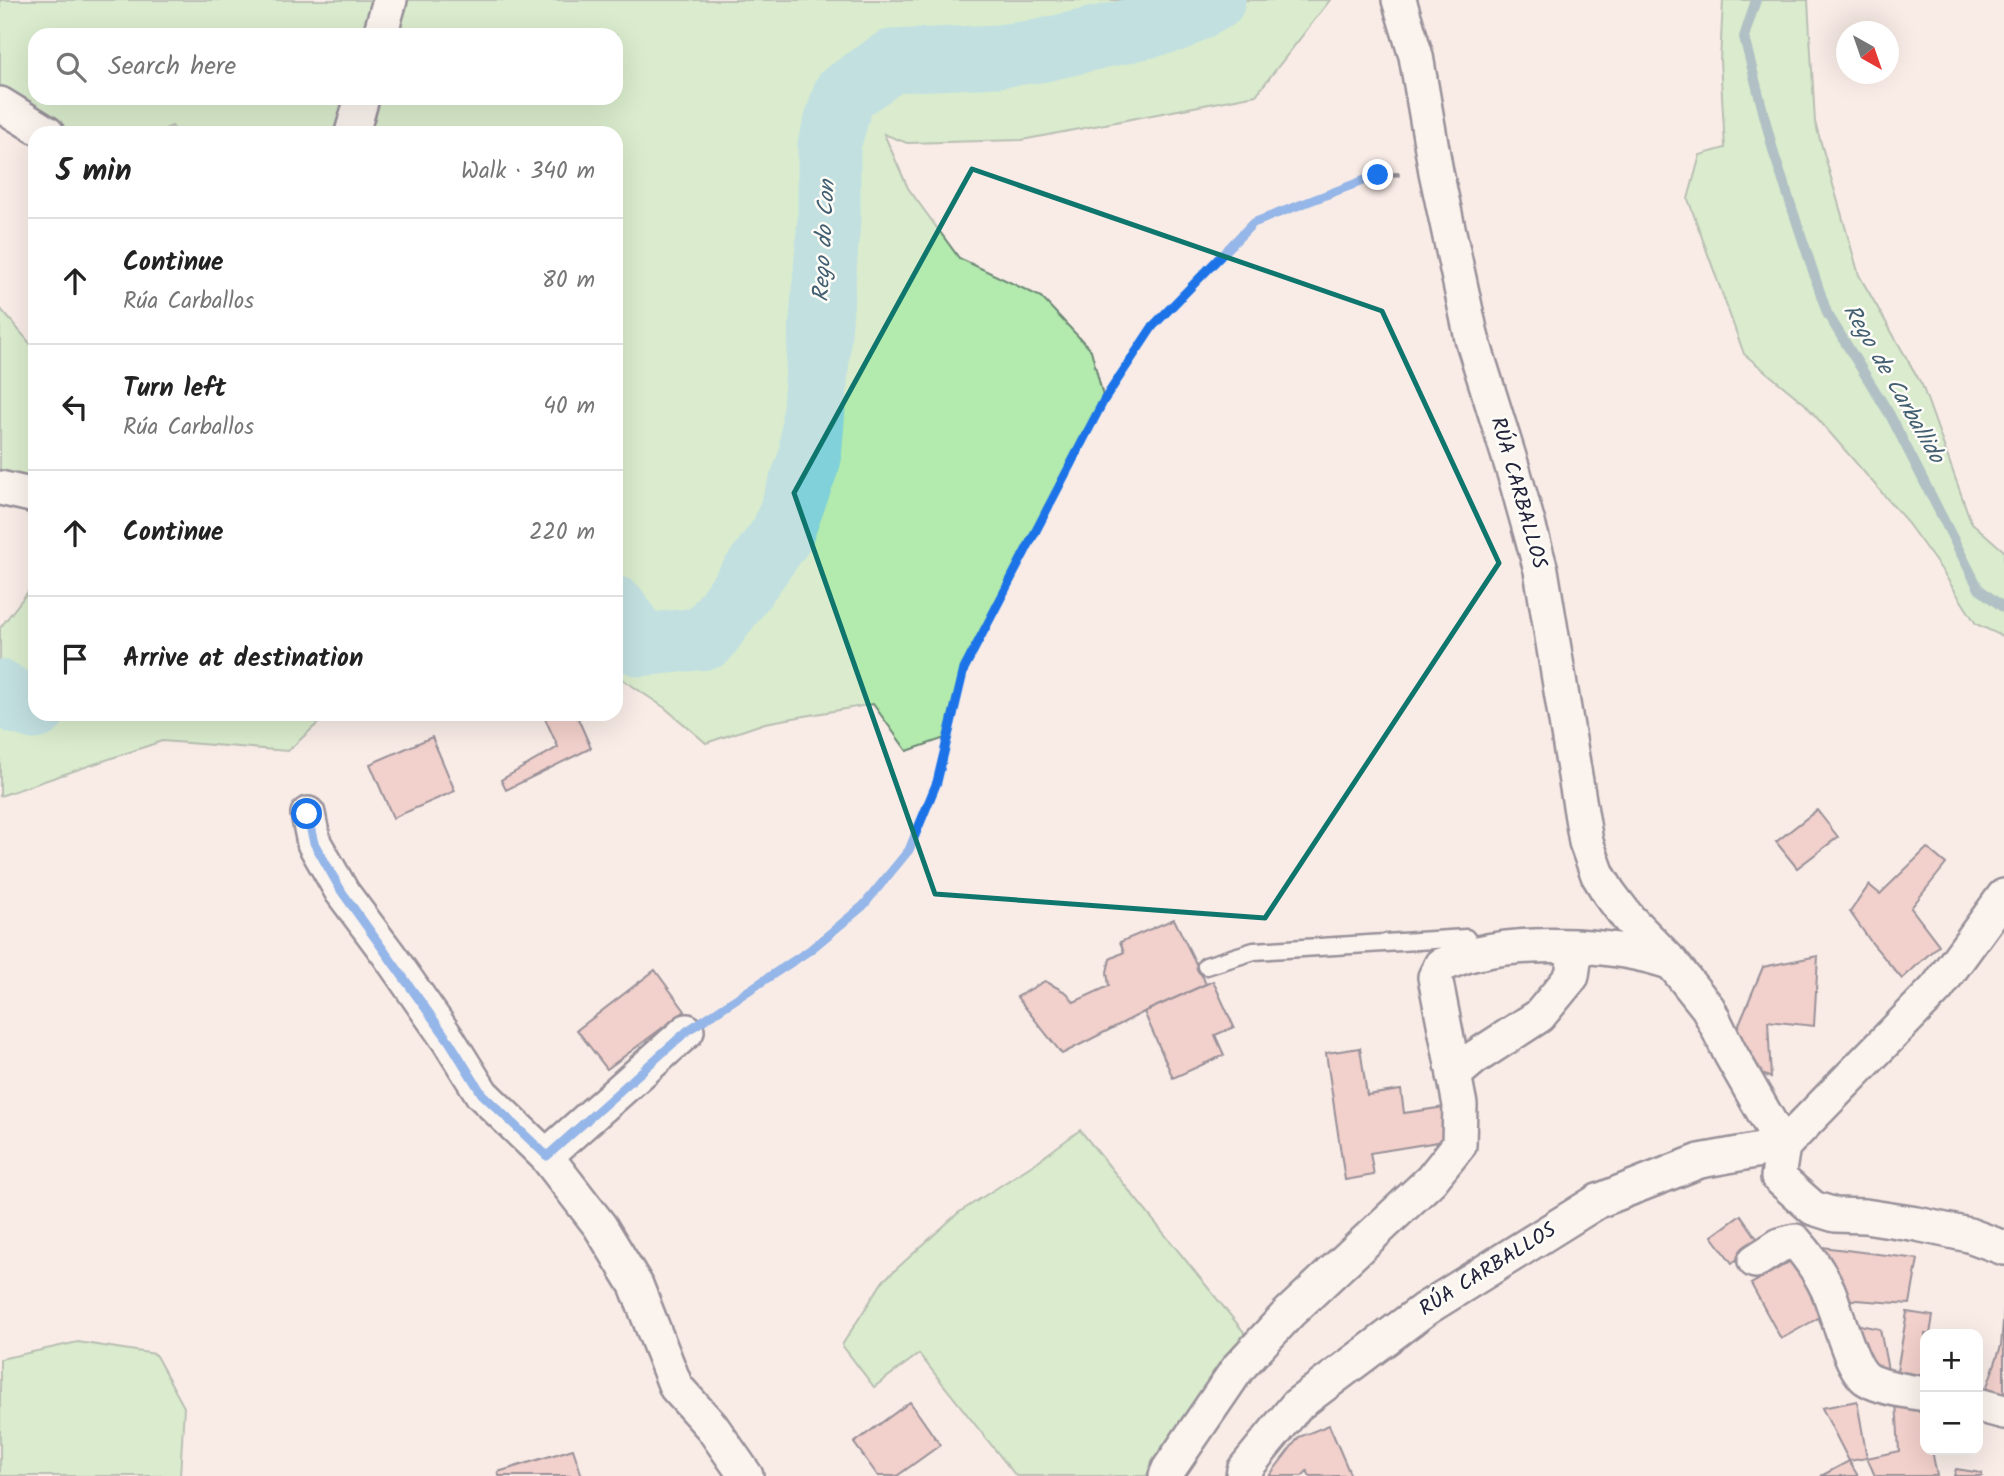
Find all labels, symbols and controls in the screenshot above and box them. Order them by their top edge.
north arrow [1836,21,1899,84]
search box [28,28,623,105]
text: Search here [108,46,236,88]
icon: search [52,48,90,86]
text: 5 min [56,148,132,196]
text: Walk · 340 m [461,154,595,190]
route end [1362,159,1393,190]
water label: Rego do Con [804,177,846,303]
text: Continue [123,242,224,284]
icon: ahead [56,262,94,300]
text: 80 m [542,263,595,299]
text: Rúa Carballos [123,284,254,320]
water label: Rego de Carballido [1833,297,1954,472]
text: Turn left [123,368,226,410]
icon: left [56,388,94,426]
text: 40 m [543,389,595,425]
text: Rúa Carballos [123,410,254,446]
street label: RÚA CARBALLOS [1481,413,1555,573]
text: Continue [123,512,224,554]
icon: ahead [56,514,94,552]
text: 220 m [529,515,595,551]
text: Arrive at destination [123,638,363,680]
icon: arrive [56,640,94,678]
route start [291,798,322,829]
street label: RÚA CARBALLOS [1413,1215,1563,1325]
map controls [1920,1329,1983,1455]
button: + [1920,1329,1983,1392]
button: − [1920,1392,1983,1455]

